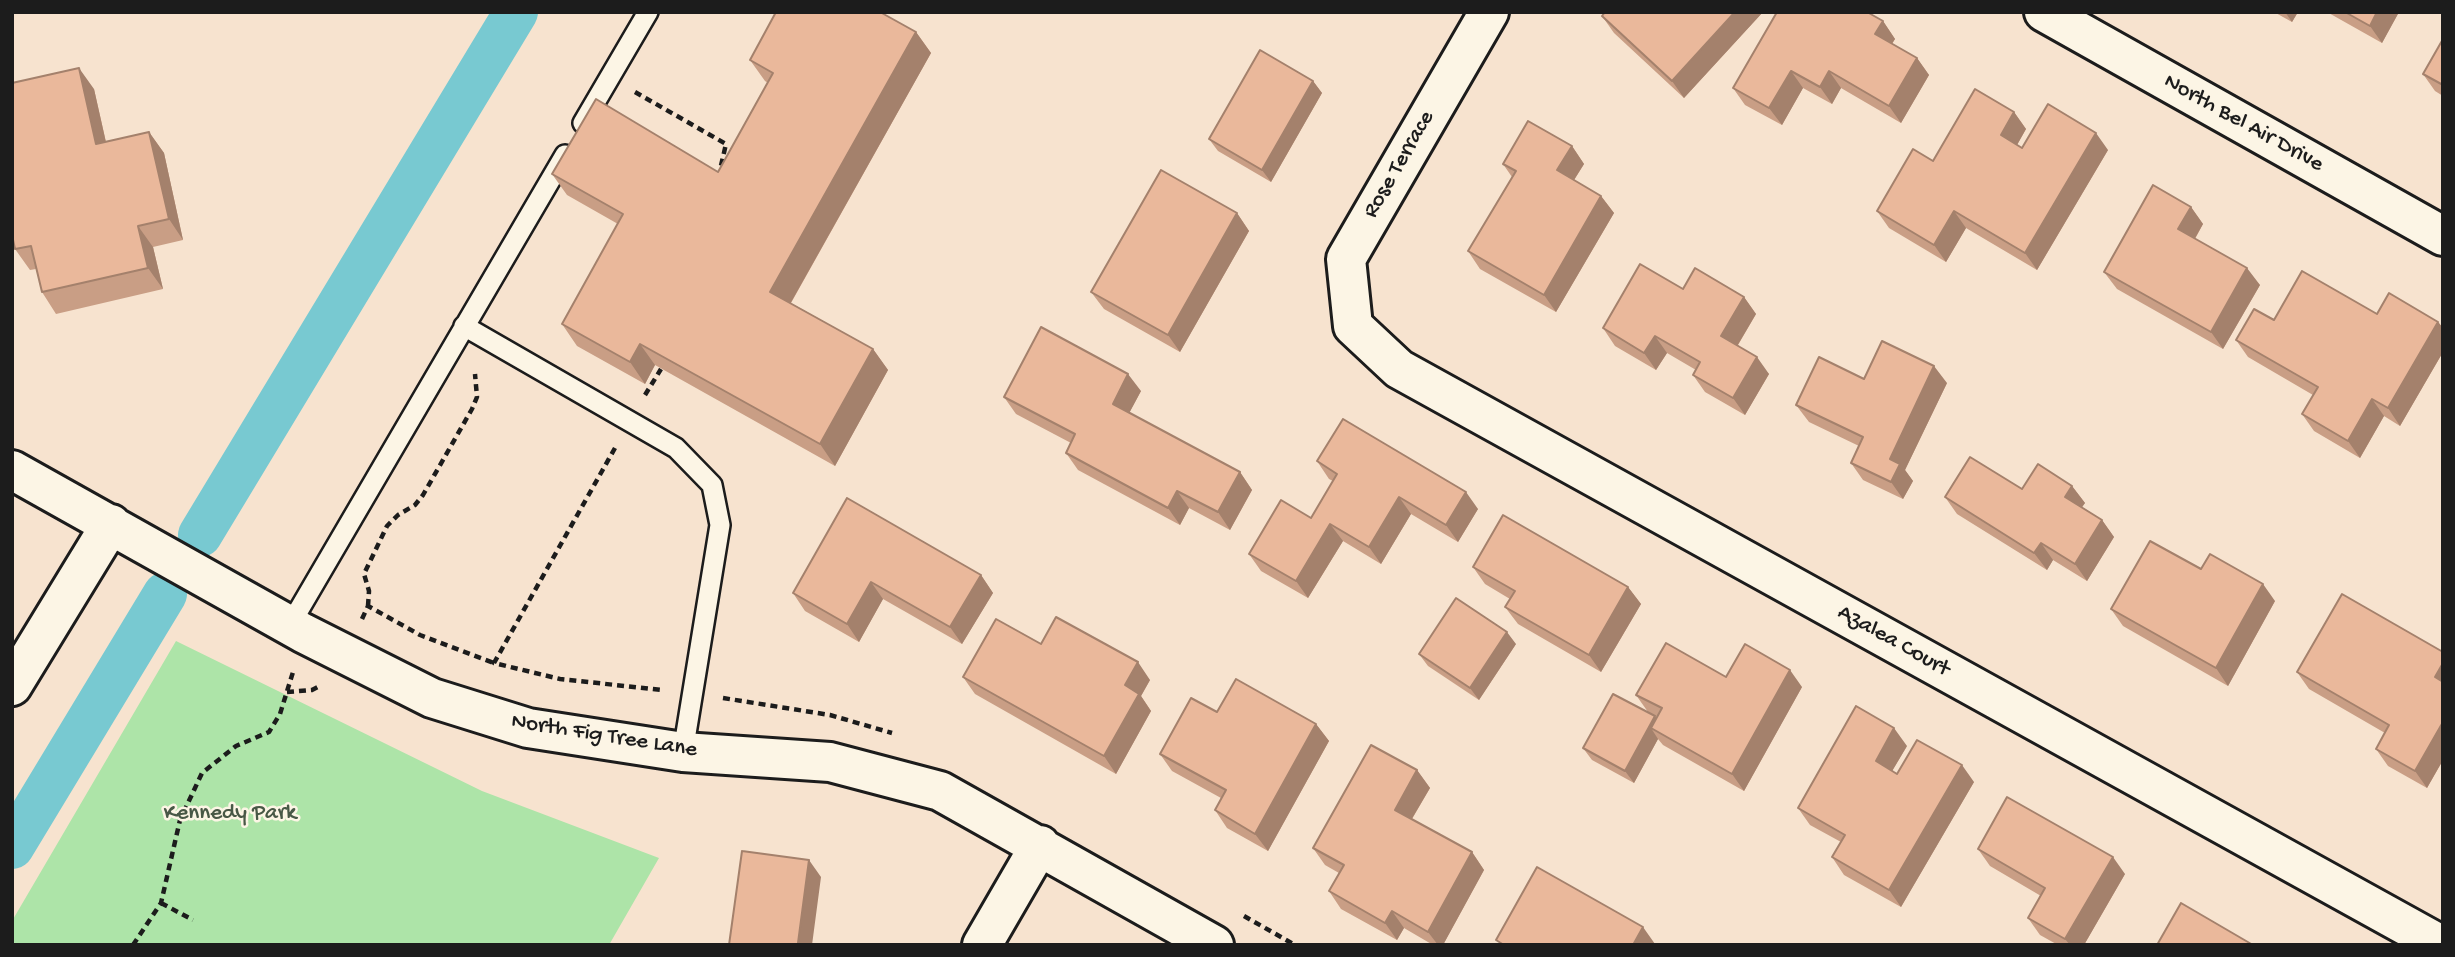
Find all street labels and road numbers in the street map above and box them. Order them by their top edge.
street label: North Bel Air Drive [2158,69,2328,179]
street label: Rose Terrace [1358,106,1442,224]
street label: Azalea Court [1832,600,1954,684]
street label: North Fig Tree Lane [509,709,699,765]

